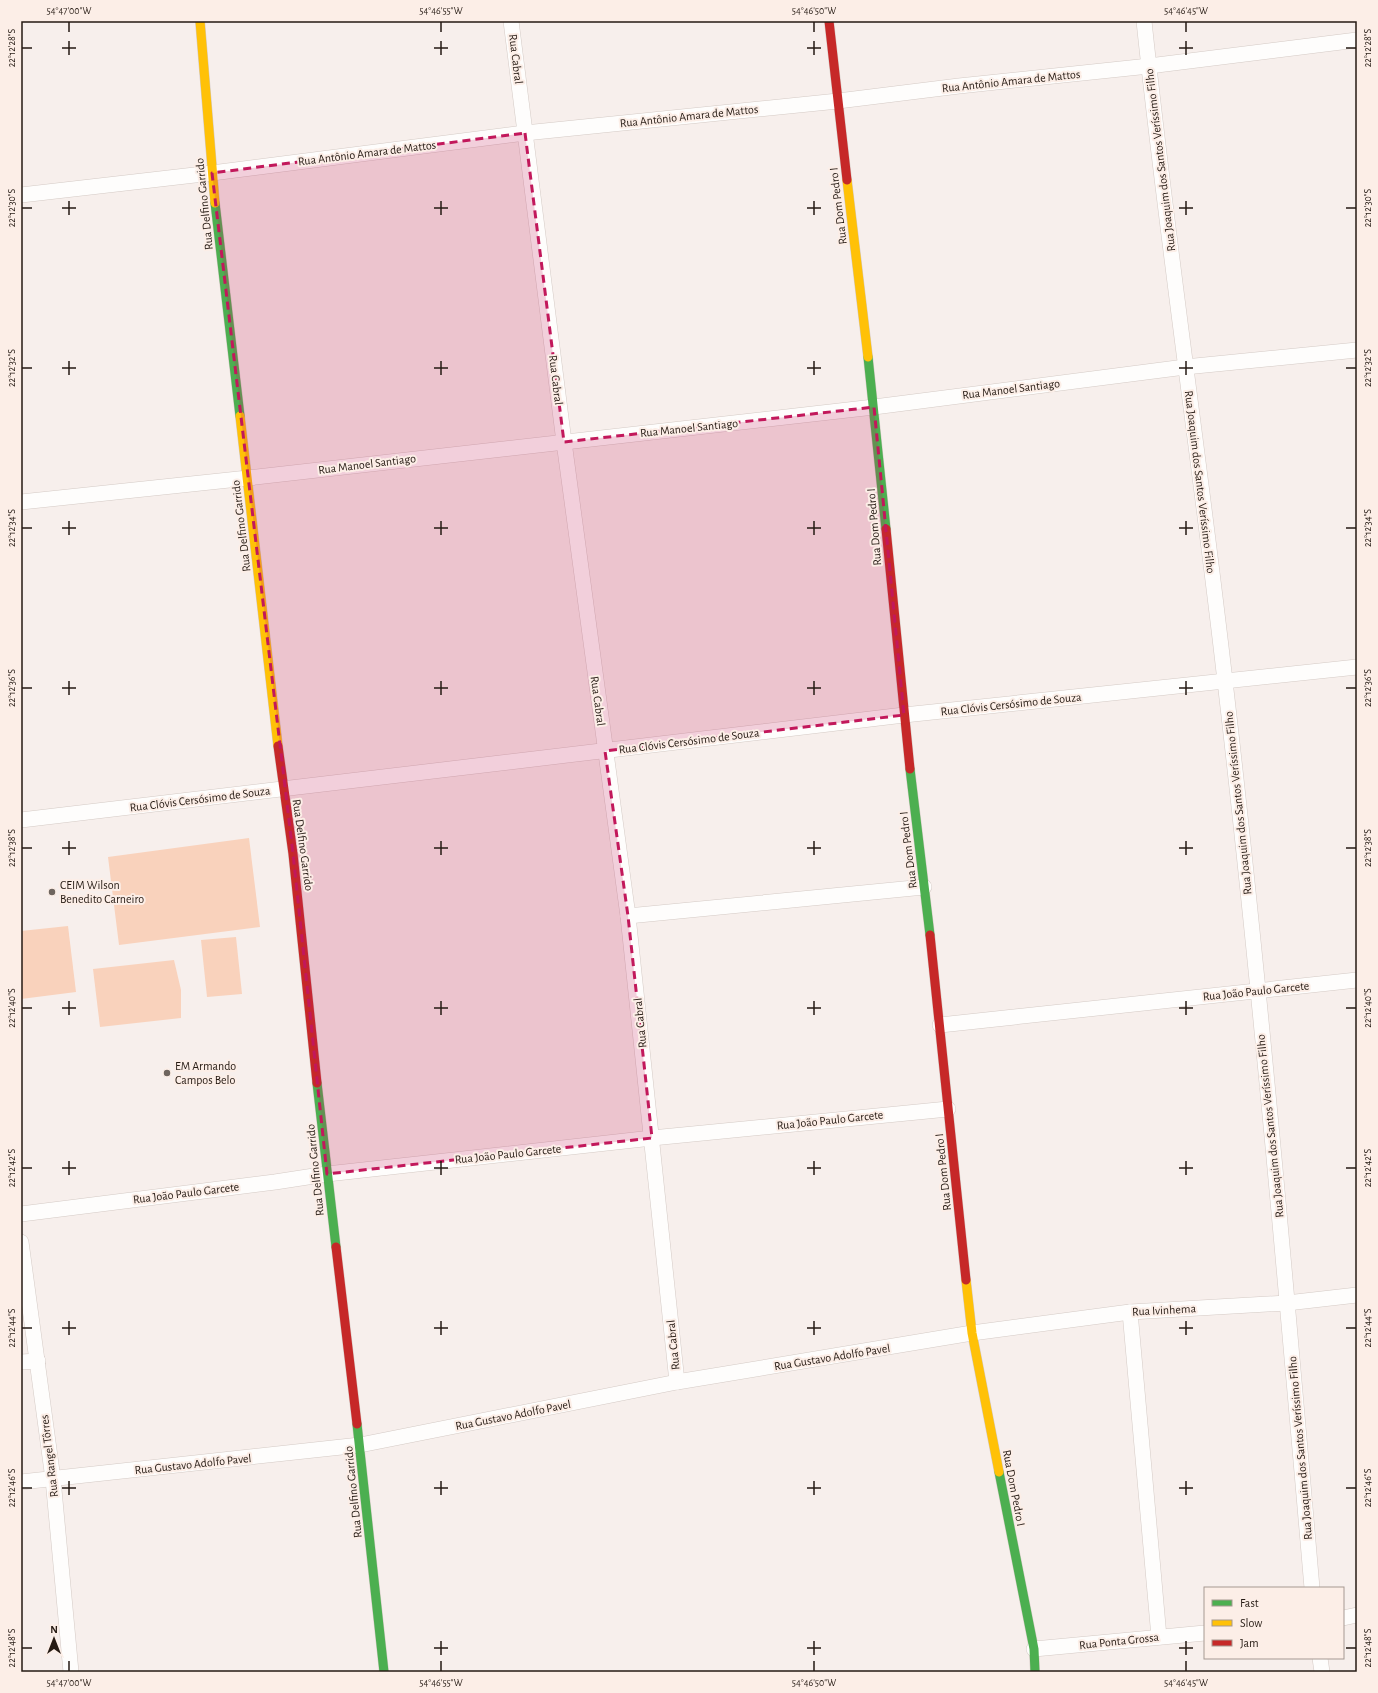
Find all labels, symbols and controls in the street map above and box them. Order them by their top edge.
text: 54°47'00"W [47,6,92,16]
text: 54°46'55"W [419,6,463,16]
text: 54°46'50"W [792,6,836,16]
text: 54°46'45"W [1164,6,1208,16]
text: 22°12'28"S [7,28,17,67]
text: 22°12'28"S [1363,28,1373,67]
street label: Rua Cabral [507,33,525,85]
street label: Rua Antônio Amara de Mattos [941,68,1081,94]
street label: Rua Joaquim dos Santos Veríssimo Filho [1143,68,1177,252]
street label: Rua Antônio Amara de Mattos [619,103,759,129]
street label: Rua Antônio Amara de Mattos [297,139,437,167]
street label: Rua Delfino Garrido [193,157,215,251]
street label: Rua Dom Pedro I [827,167,849,245]
text: 22°12'30"S [7,188,17,227]
text: 22°12'30"S [1363,188,1373,227]
text: 22°12'32"S [7,349,17,387]
text: 22°12'32"S [1363,349,1373,387]
street label: Rua Cabral [547,354,565,406]
street label: Rua Manoel Santiago [961,377,1061,401]
street label: Rua Joaquim dos Santos Veríssimo Filho [1183,390,1217,574]
street label: Rua Manoel Santiago [639,417,739,439]
street label: Rua Manoel Santiago [317,452,417,476]
street label: Rua Delfino Garrido [229,479,253,573]
street label: Rua Dom Pedro I [865,488,883,566]
text: 22°12'34"S [7,509,17,547]
text: 22°12'34"S [1363,509,1373,547]
text: 22°12'36"S [7,669,17,707]
text: 22°12'36"S [1363,669,1373,707]
street label: Rua Cabral [589,675,607,727]
street label: Rua Clóvis Cersósimo de Souza [940,691,1082,717]
street label: Rua Joaquim dos Santos Veríssimo Filho [1222,711,1254,895]
street label: Rua Clóvis Cersósimo de Souza [618,726,760,756]
street label: Rua Clóvis Cersósimo de Souza [129,784,271,814]
street label: Rua Delfino Garrido [291,798,315,892]
street label: Rua Dom Pedro I [897,811,919,889]
text: 22°12'38"S [7,829,17,867]
text: 22°12'38"S [1363,829,1373,867]
place label: CEIM Wilson Benedito Carneiro [60,879,144,905]
marker: CEIM Wilson Benedito Carneiro [47,887,57,897]
street label: Rua João Paulo Garcete [1202,979,1310,1003]
text: 22°12'40"S [7,988,17,1028]
text: 22°12'40"S [1363,988,1373,1028]
street label: Rua Cabral [631,997,649,1049]
street label: Rua Joaquim dos Santos Veríssimo Filho [1254,1034,1286,1218]
place label: EM Armando Campos Belo [175,1060,236,1086]
marker: EM Armando Campos Belo [162,1068,172,1078]
street label: Rua João Paulo Garcete [776,1108,884,1132]
street label: Rua Delfino Garrido [304,1123,326,1217]
street label: Rua Dom Pedro I [933,1133,953,1211]
street label: Rua João Paulo Garcete [454,1142,562,1166]
text: 22°12'42"S [7,1148,17,1187]
text: 22°12'42"S [1363,1148,1373,1187]
street label: Rua João Paulo Garcete [132,1181,240,1205]
street label: Rua Ivinhema [1132,1302,1197,1318]
text: 22°12'44"S [7,1308,17,1347]
text: 22°12'44"S [1363,1308,1373,1347]
street label: Rua Cabral [664,1319,682,1371]
street label: Rua Gustavo Adolfo Pavel [773,1342,891,1372]
street label: Rua Joaquim dos Santos Veríssimo Filho [1286,1356,1314,1540]
street label: Rua Gustavo Adolfo Pavel [454,1398,572,1432]
street label: Rua Rangel Tôrres [38,1414,60,1498]
street label: Rua Delfino Garrido [342,1445,364,1539]
street label: Rua Dom Pedro I [1001,1449,1027,1527]
street label: Rua Gustavo Adolfo Pavel [134,1452,252,1476]
text: 22°12'46"S [7,1468,17,1507]
text: 22°12'46"S [1363,1468,1373,1507]
legend [1204,1587,1344,1659]
text: Fast [1240,1597,1259,1609]
text: Slow [1240,1617,1262,1629]
north arrow [34,1619,74,1659]
text: N [50,1624,58,1635]
text: 22°12'48"S [7,1628,17,1667]
text: 22°12'48"S [1363,1628,1373,1667]
street label: Rua Ponta Grossa [1078,1631,1160,1651]
text: Jam [1240,1637,1259,1649]
text: 54°47'00"W [47,1678,92,1688]
text: 54°46'55"W [419,1678,463,1688]
text: 54°46'50"W [792,1678,836,1688]
text: 54°46'45"W [1164,1678,1208,1688]

